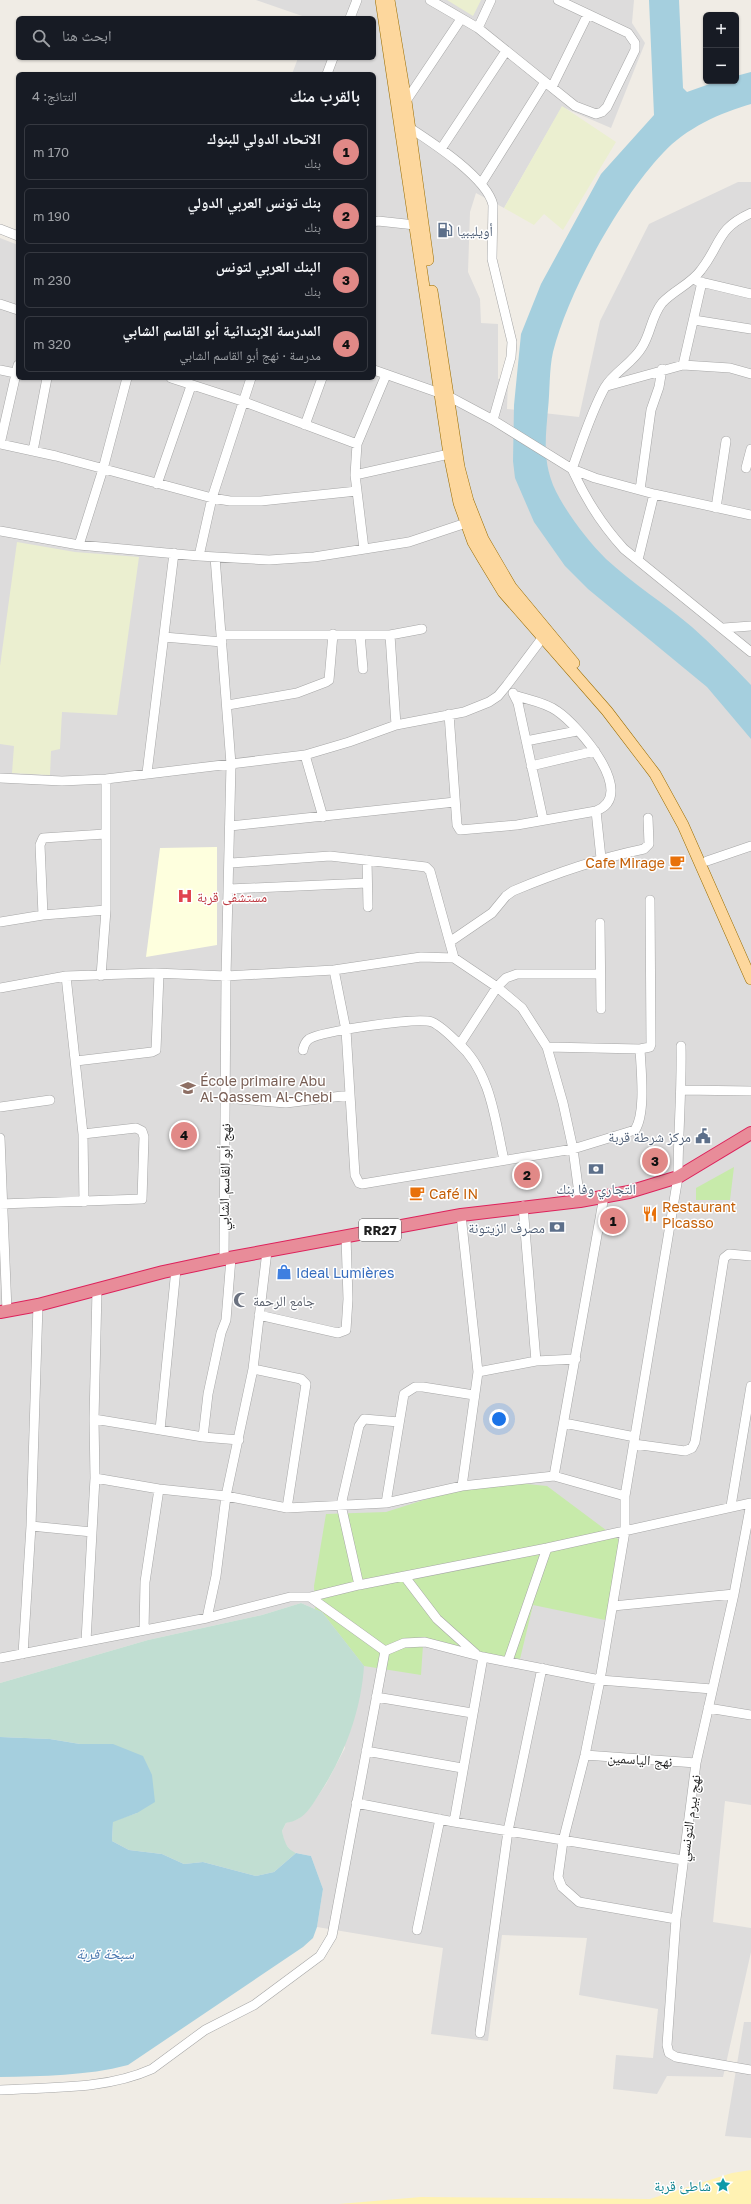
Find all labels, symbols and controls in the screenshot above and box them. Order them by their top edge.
map controls [703,12,739,84]
button: + [703,12,739,48]
search box [16,16,376,60]
text: ابحث هنا [62,26,112,44]
icon: search [30,27,52,49]
button: − [703,48,739,84]
text: بالقرب منك [289,85,360,106]
text: النتائج: 4 [32,88,77,104]
text: الاتحاد الدولي للبنوك [207,129,321,147]
text: 170 m [33,144,69,160]
text: 1 [343,144,349,160]
text: بنك [304,155,321,171]
text: بنك تونس العربي الدولي [187,193,321,211]
text: 190 m [33,208,70,224]
text: 2 [342,208,350,224]
text: بنك [304,219,321,235]
fuel station icon: أويليبيا [436,221,454,239]
place label: أويليبيا [457,222,493,240]
text: البنك العربي لتونس [216,257,321,275]
text: 230 m [33,272,71,288]
text: 3 [342,272,350,288]
text: بنك [304,283,321,299]
text: المدرسة الإبتدائية أبو القاسم الشابي [123,321,321,339]
text: 320 m [33,336,71,352]
text: 4 [342,336,350,352]
text: مدرسة · نهج أبو القاسم الشابي [180,347,321,363]
cafe icon: Cafe Mirage [668,853,686,871]
place label: Cafe Mirage [585,854,665,871]
hospital icon: مستشفى قربة [176,887,194,905]
place label: مستشفى قربة [197,888,267,906]
place label: École primaire Abu Al-Qassem Al-Chebi [200,1072,332,1105]
school or university icon: École primaire Abu Al-Qassem Al-Chebi [179,1079,197,1097]
pin: 4 [171,1120,197,1150]
street label: نهج أبو القاسم الشابي [215,1123,237,1231]
public building icon: مركز شرطة قربة [694,1127,712,1145]
place label: مركز شرطة قربة [608,1128,691,1146]
pin: 3 [642,1146,668,1176]
pin: 2 [514,1160,540,1190]
bank icon: التجاري وفا بنك [587,1160,605,1178]
place label: التجاري وفا بنك [556,1180,636,1200]
cafe icon: Café IN [408,1184,426,1202]
place label: Café IN [429,1185,478,1202]
place label: Restaurant Picasso [662,1198,736,1231]
restaurant icon: Restaurant Picasso [641,1205,659,1223]
pin: 1 [600,1206,626,1236]
bank icon: مصرف الزيتونة [548,1218,566,1236]
road number: RR27 [359,1219,401,1241]
place label: مصرف الزيتونة [468,1219,545,1237]
shop icon: Ideal Lumières [275,1263,293,1281]
place label: Ideal Lumières [296,1264,394,1281]
mosque icon: جامع الرحمة [232,1291,250,1309]
place label: جامع الرحمة [253,1292,315,1311]
your location [489,1409,509,1429]
street label: نهج الياسمين [607,1748,673,1772]
street label: نهج بيرم التونسي [674,1773,707,1863]
water label: سبخة قربة [76,1944,134,1963]
place icon: شاطئ قربة [714,2176,732,2194]
place label: شاطئ قربة [654,2177,711,2195]

